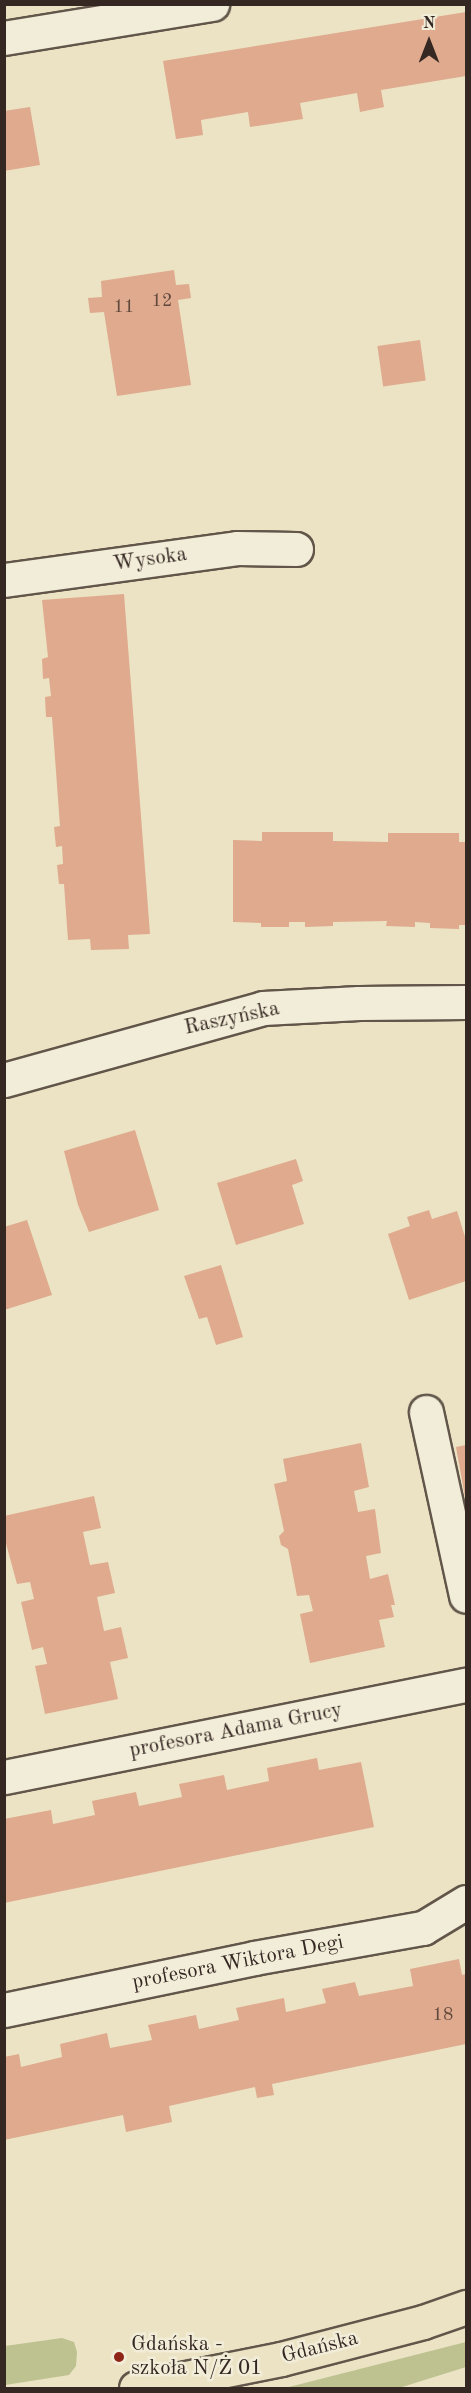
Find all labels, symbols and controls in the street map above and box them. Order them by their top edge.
north arrow [399,12,459,72]
text: N [423,16,435,32]
house number: 12 [152,290,172,312]
house number: 11 [114,296,134,318]
street label: Wysoka [111,542,189,578]
street label: Raszyńska [182,997,282,1041]
street label: profesora Adama Grucy [127,1698,345,1764]
street label: profesora Wiktora Degi [130,1930,346,1996]
house number: 18 [433,2004,453,2026]
street label: Gdańska [279,2326,361,2370]
place label: Gdańska - szkoła N/Ż 01 [131,2332,262,2382]
marker: Gdańska - szkoła N/Ż 01 [112,2350,126,2364]

